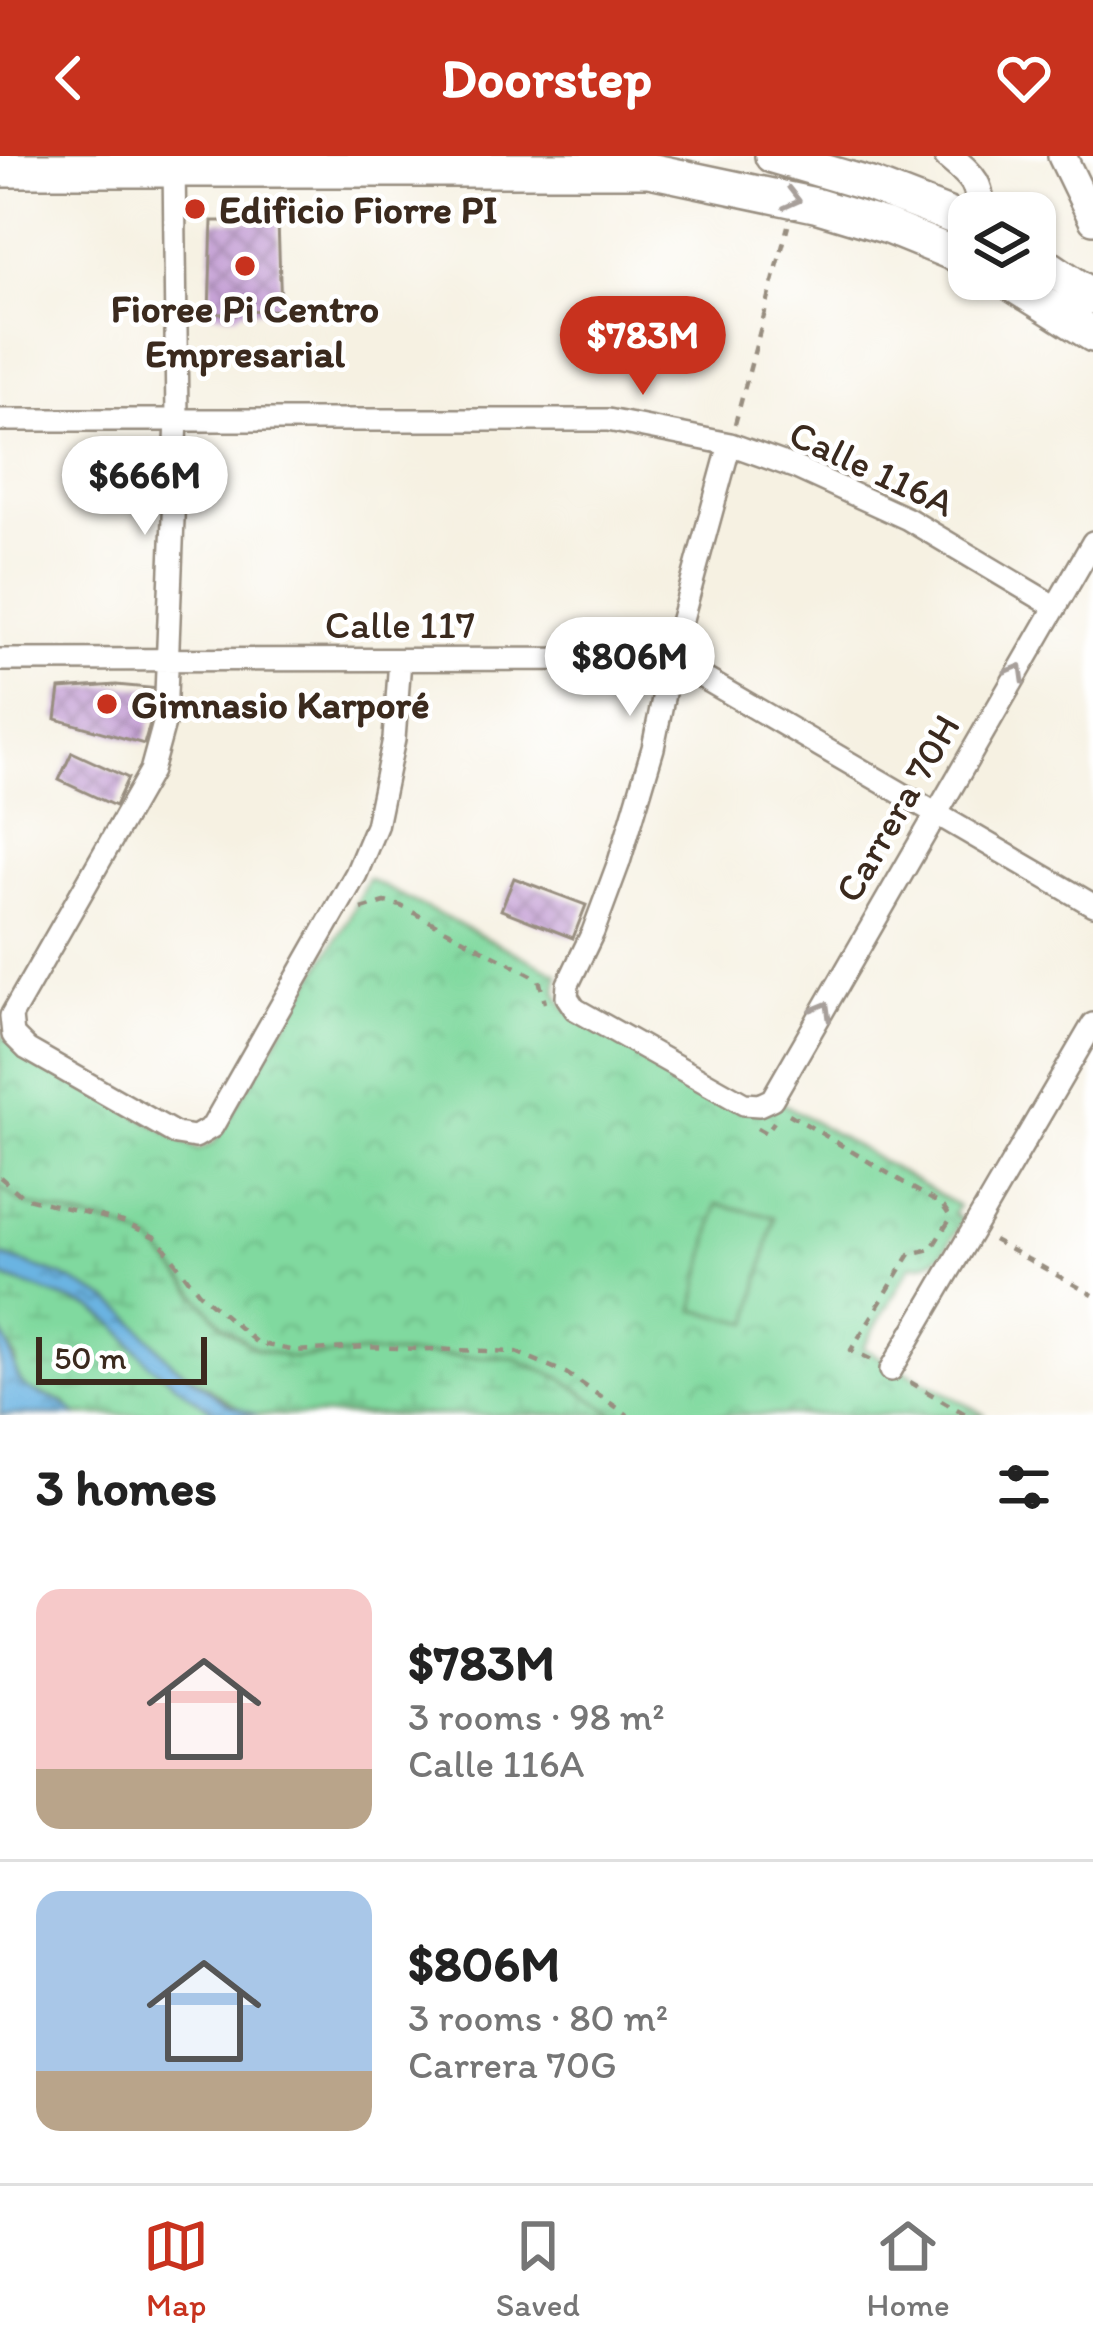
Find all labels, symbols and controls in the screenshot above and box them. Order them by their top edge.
icon: back [36,45,102,111]
icon: heart [991,45,1057,111]
text: Doorstep [441,46,652,111]
one-way arrow [782,185,802,210]
place label: Edificio Fiorre PI [219,186,498,233]
map controls [948,192,1056,300]
button: layers [948,192,1056,300]
marker: Edificio Fiorre PI [182,196,208,222]
marker: Fioree Pi Centro Empresarial [232,253,258,279]
place label: Fioree Pi Centro Empresarial [111,285,379,377]
pin: $783M [559,296,727,398]
text: $783M [587,311,699,358]
street label: Calle 116A [782,409,962,527]
pin: $666M [61,436,229,538]
text: $666M [89,451,201,498]
street label: Calle 117 [325,601,475,648]
pin: $806M [546,617,714,719]
text: $806M [572,632,688,679]
one-way arrow [1002,663,1025,684]
place label: Gimnasio Karporé [131,681,430,728]
marker: Gimnasio Karporé [94,691,120,717]
street label: Carrera 70H [824,706,970,910]
one-way arrow [809,1002,832,1023]
scale bar [36,1331,207,1384]
text: 50 m [54,1338,127,1377]
icon: filters [991,1454,1057,1520]
text: 3 homes [36,1457,217,1518]
text: $783M [408,1632,555,1693]
icon: home [132,1637,276,1781]
text: 3 rooms · 98 m² [408,1693,665,1740]
text: Calle 116A [408,1740,585,1787]
text: $806M [408,1933,560,1994]
icon: home [132,1939,276,2083]
text: 3 rooms · 80 m² [408,1994,668,2041]
text: Carrera 70G [408,2041,617,2088]
tab: Map [143,2213,209,2324]
tab: Saved [496,2213,580,2324]
tab: Home [867,2213,950,2324]

